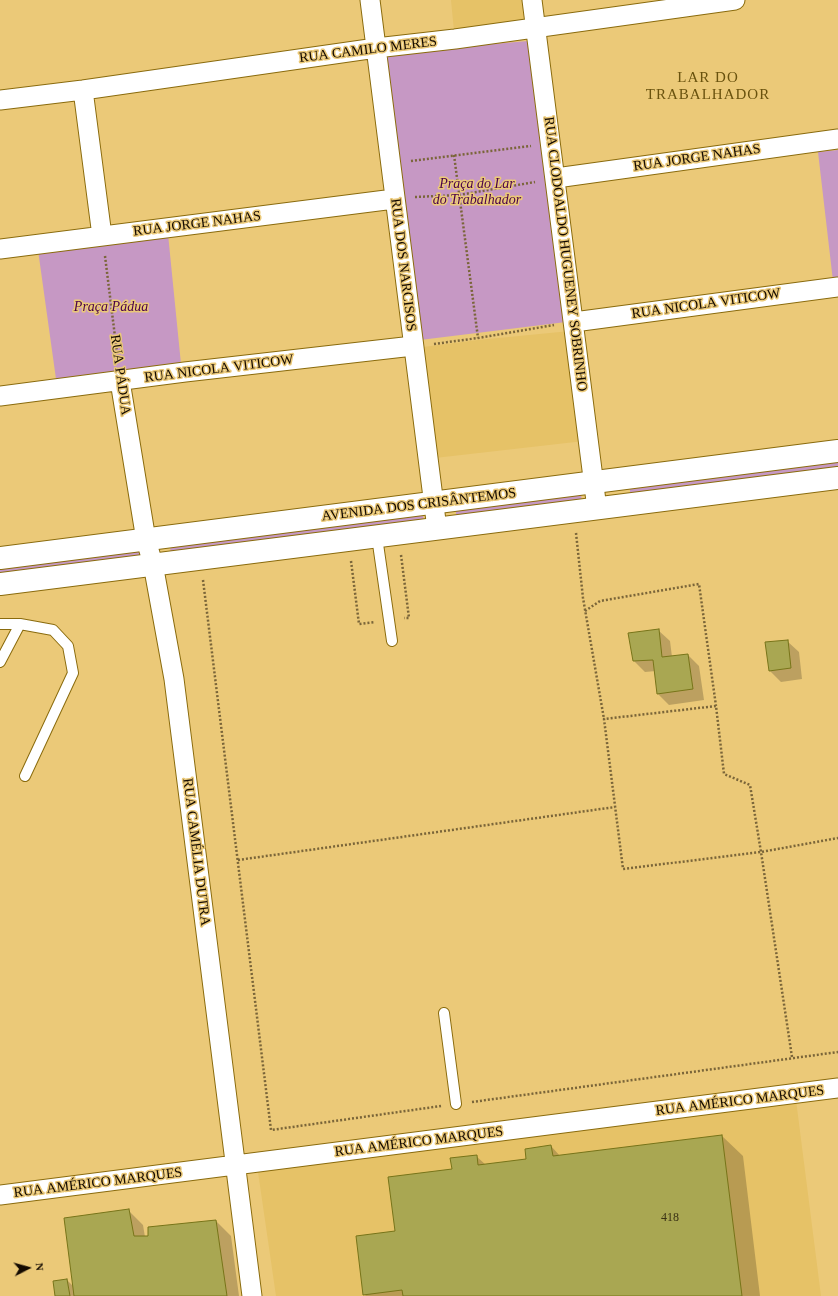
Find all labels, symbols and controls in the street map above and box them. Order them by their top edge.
street label: RUA CAMILO MERES [298,33,438,67]
district label: LAR DO TRABALHADOR [646,69,770,104]
street label: RUA CLODOALDO HUGUENEY SOBRINHO [540,116,590,392]
street label: RUA JORGE NAHAS [632,141,762,175]
park label: Praça do Lar do Trabalhador [433,176,521,208]
street label: RUA DOS NARCISOS [387,198,419,332]
street label: RUA JORGE NAHAS [132,208,262,240]
street label: RUA NICOLA VITICOW [631,285,781,323]
park label: Praça Pádua [74,299,148,315]
street label: RUA PÁDUA [106,334,134,416]
street label: RUA NICOLA VITICOW [143,352,295,386]
street label: AVENIDA DOS CRISÂNTEMOS [321,485,517,525]
street label: RUA CAMÉLIA DUTRA [179,777,213,927]
street label: RUA AMÉRICO MARQUES [655,1082,825,1120]
street label: RUA AMÉRICO MARQUES [334,1123,504,1161]
street label: RUA AMÉRICO MARQUES [13,1164,183,1202]
house number: 418 [661,1211,679,1225]
north arrow [8,1248,48,1288]
text: N [34,1262,46,1271]

